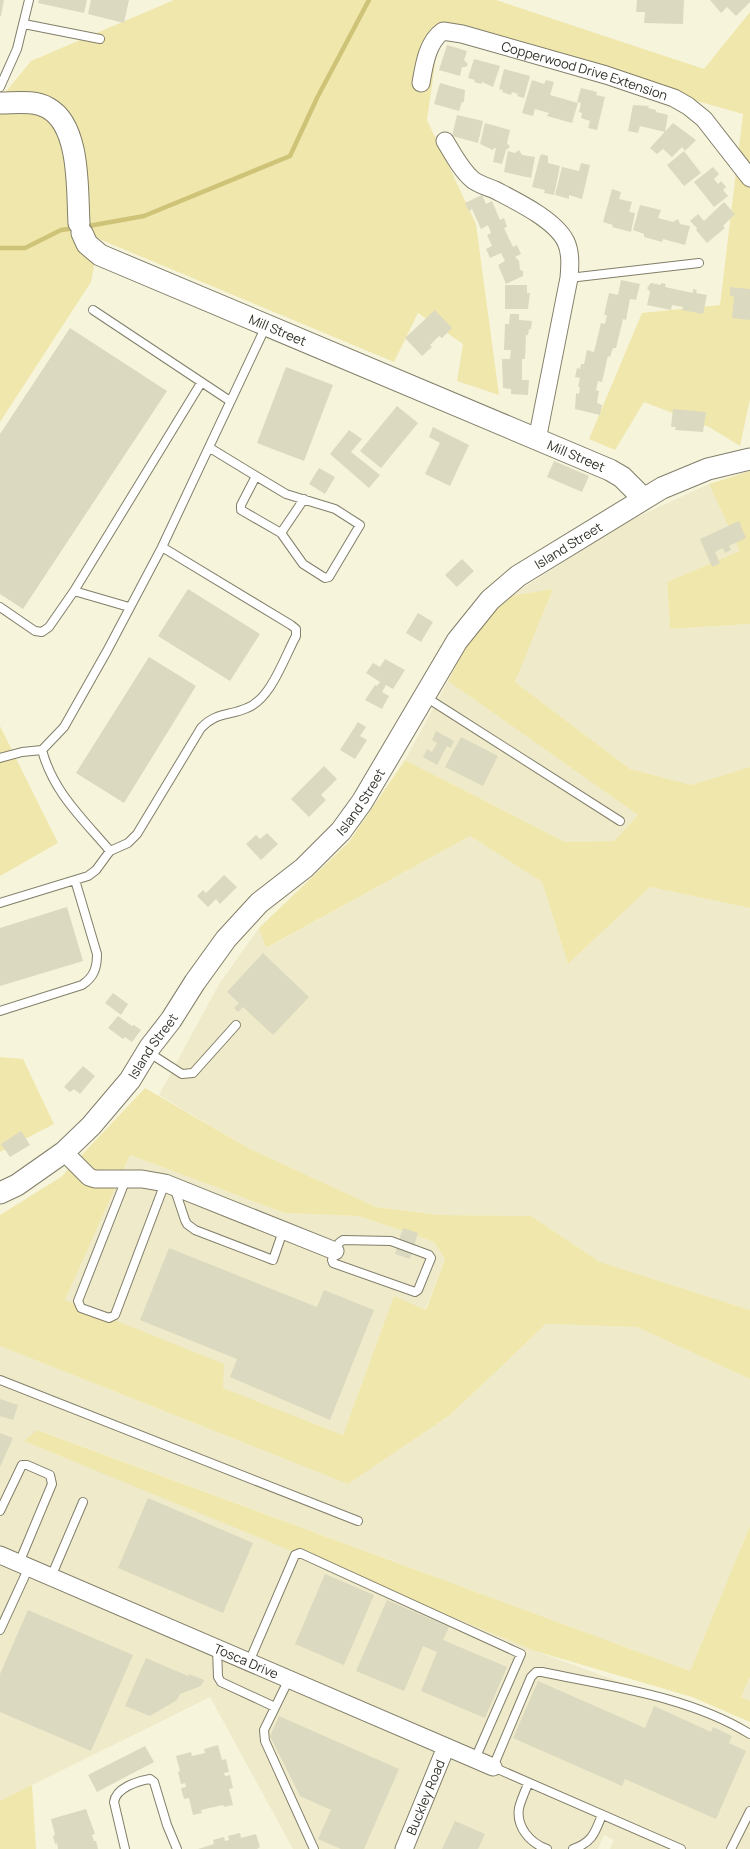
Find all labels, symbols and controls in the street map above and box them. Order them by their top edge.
street label: Copperwood Drive Extension [499,37,670,104]
street label: Mill Street [246,310,309,350]
street label: Mill Street [545,436,608,476]
street label: Island Street [531,518,605,573]
street label: Island Street [332,765,389,840]
street label: Island Street [124,1010,182,1082]
street label: Tosca Drive [211,1639,282,1683]
street label: Buckley Road [402,1757,449,1838]

